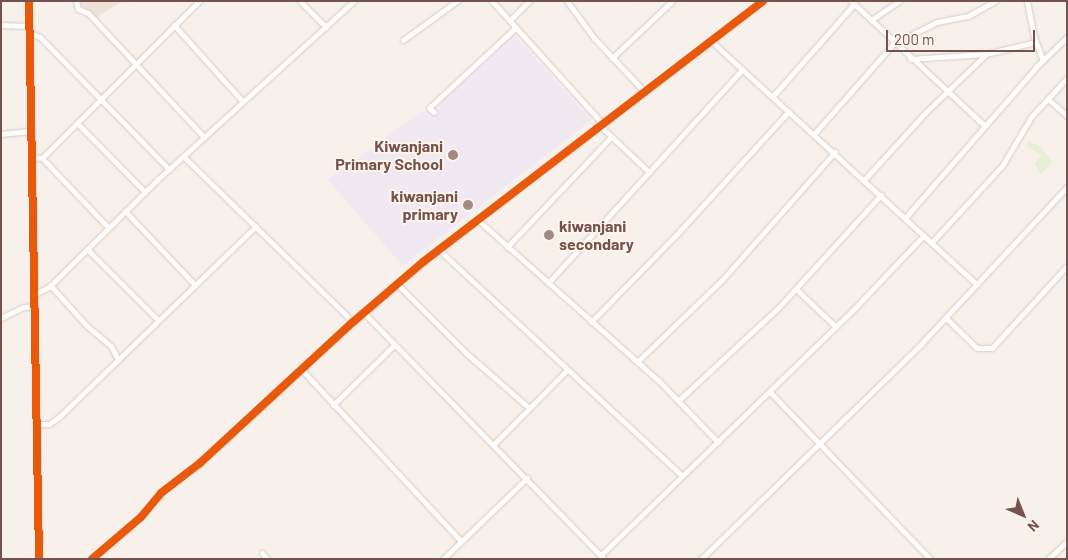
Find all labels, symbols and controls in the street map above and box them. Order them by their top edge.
scale bar [888,20,1037,52]
text: 200 m [894,30,934,48]
place label: Kiwanjani Primary School [335,136,443,174]
marker: Kiwanjani Primary School [447,149,459,161]
place label: kiwanjani primary [391,186,458,224]
marker: kiwanjani primary [462,199,474,211]
place label: kiwanjani secondary [559,216,634,254]
marker: kiwanjani secondary [543,229,555,241]
north arrow [998,490,1048,540]
text: N [1025,517,1043,535]

